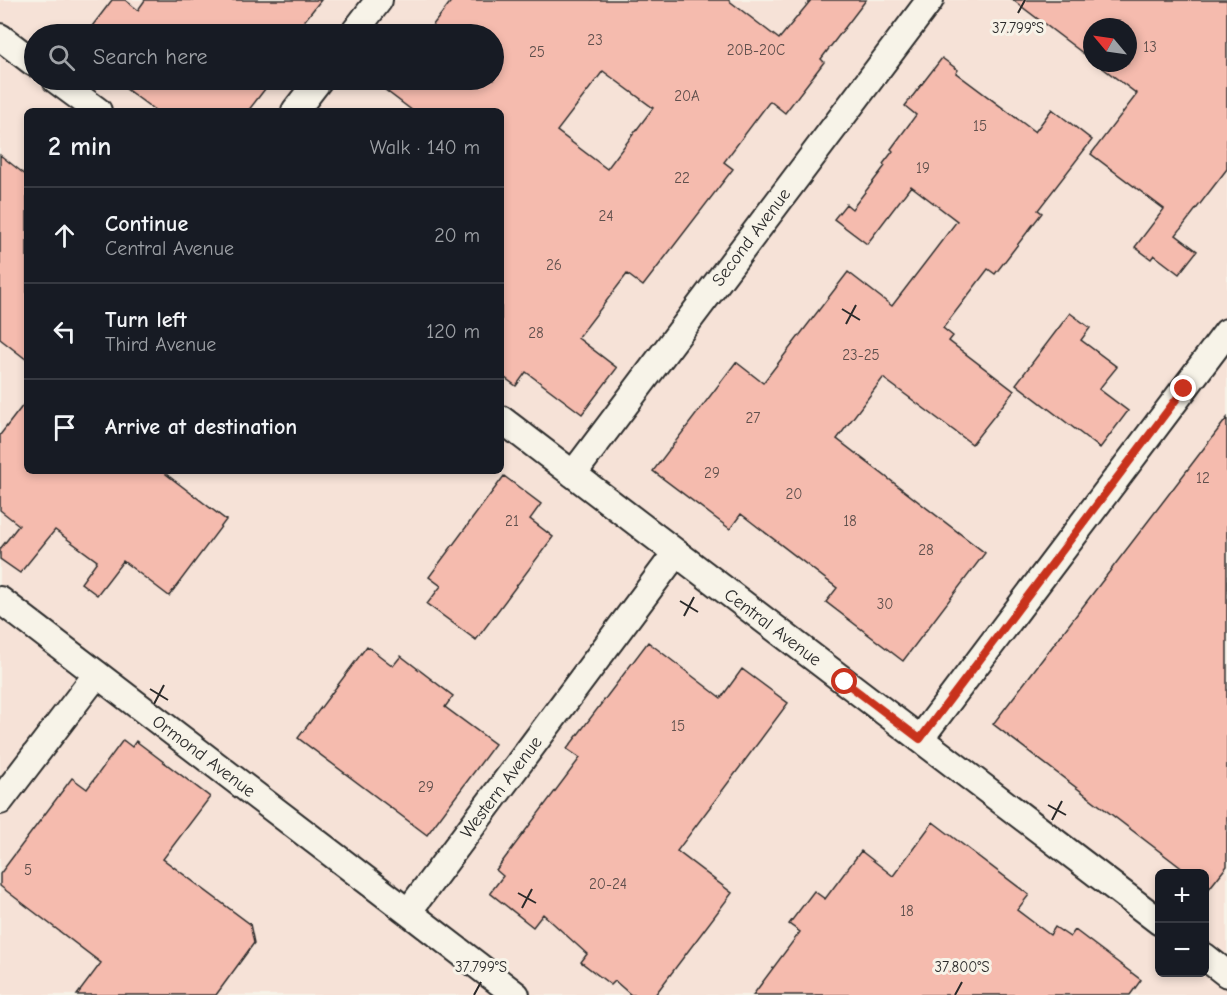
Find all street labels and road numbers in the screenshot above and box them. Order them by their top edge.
street label: Second Avenue [708,184,795,291]
street label: Central Avenue [720,584,825,671]
street label: Ormond Avenue [148,711,259,802]
street label: Western Avenue [456,732,547,843]

